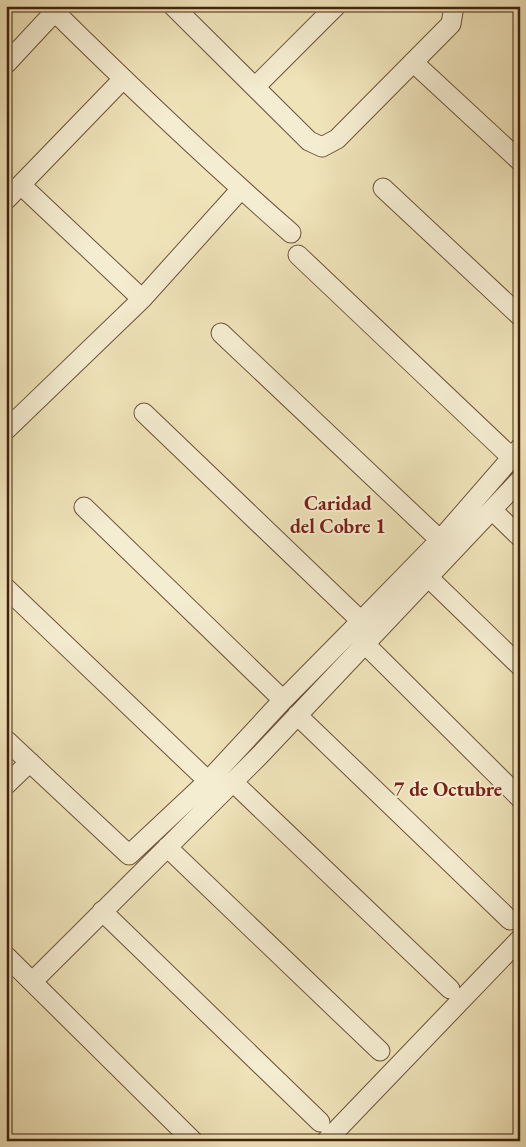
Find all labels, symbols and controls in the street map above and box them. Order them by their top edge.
district label: Caridad del Cobre 1 [290,490,386,539]
district label: 7 de Octubre [394,776,502,802]

